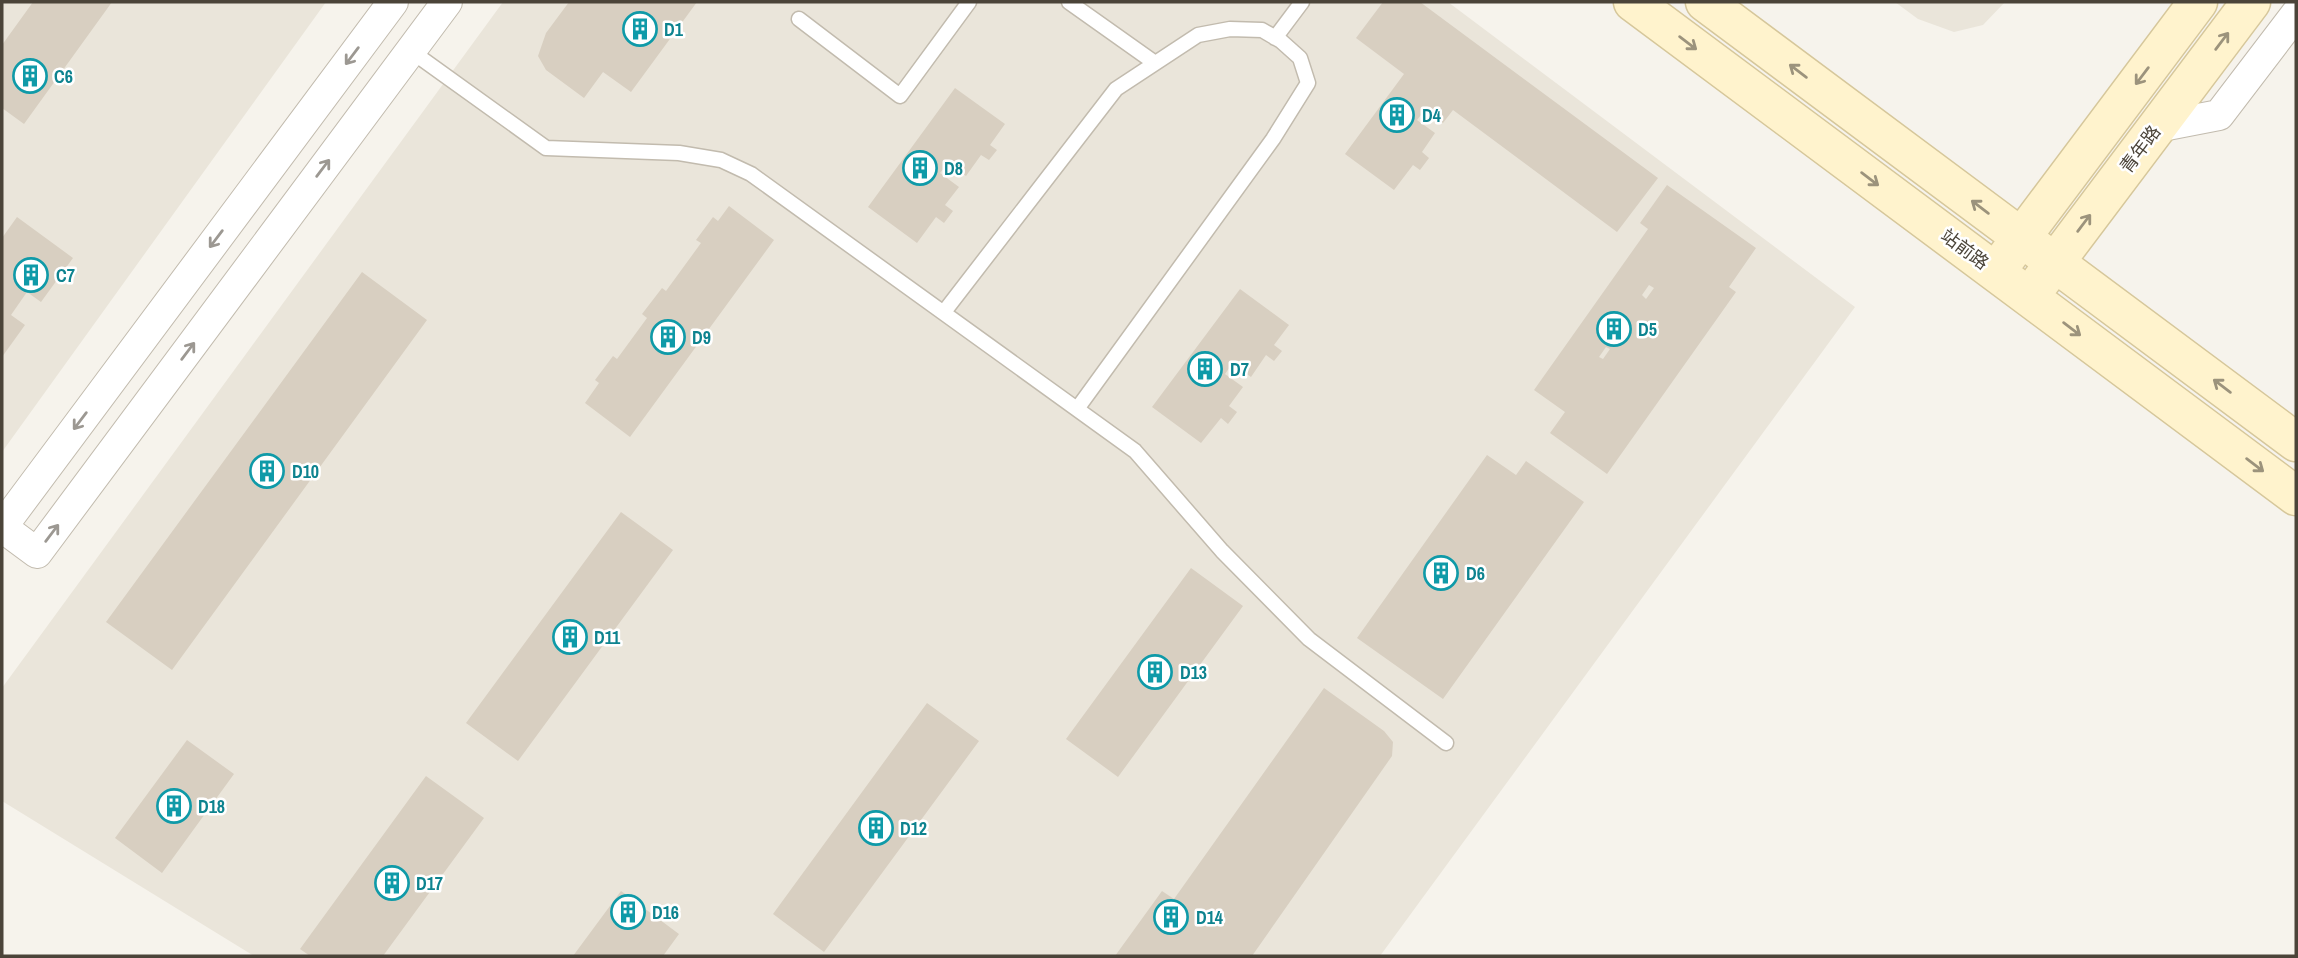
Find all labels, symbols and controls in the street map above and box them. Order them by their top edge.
building icon: D1 [621,10,659,48]
place label: D1 [664,17,684,42]
one-way arrow [2214,32,2229,51]
one-way arrow [1678,35,1697,50]
one-way arrow [345,47,360,65]
building icon: C6 [11,57,49,95]
one-way arrow [1789,63,1808,78]
place label: C6 [54,64,73,89]
one-way arrow [2135,66,2149,85]
building icon: D4 [1378,96,1416,134]
place label: D4 [1422,103,1442,128]
street label: 青年路 [2114,120,2166,178]
building icon: D8 [901,149,939,187]
place label: D8 [944,156,963,181]
one-way arrow [316,160,331,178]
one-way arrow [1861,171,1879,186]
one-way arrow [1972,199,1990,214]
one-way arrow [2077,214,2092,232]
street label: 站前路 [1936,223,1994,275]
one-way arrow [209,229,224,248]
building icon: C7 [12,256,50,294]
place label: C7 [56,263,75,288]
building icon: D5 [1595,310,1633,348]
place label: D5 [1638,317,1657,342]
building icon: D9 [649,318,687,356]
one-way arrow [2063,322,2081,337]
place label: D9 [692,325,711,350]
one-way arrow [180,342,195,361]
building icon: D7 [1186,350,1224,388]
place label: D7 [1230,357,1249,382]
one-way arrow [2213,379,2232,394]
one-way arrow [73,411,88,430]
building icon: D10 [248,452,286,490]
one-way arrow [2245,458,2264,473]
place label: D10 [292,459,319,484]
one-way arrow [44,525,59,543]
building icon: D6 [1422,554,1460,592]
place label: D6 [1466,561,1485,586]
building icon: D11 [551,618,589,656]
place label: D11 [594,625,621,650]
building icon: D13 [1136,653,1174,691]
place label: D13 [1180,660,1207,685]
building icon: D18 [155,787,193,825]
place label: D18 [198,794,225,819]
building icon: D12 [857,809,895,847]
place label: D12 [900,816,927,841]
building icon: D17 [373,864,411,902]
place label: D17 [416,871,443,896]
building icon: D16 [609,893,647,931]
building icon: D14 [1152,898,1190,936]
place label: D16 [652,900,679,925]
place label: D14 [1196,905,1224,930]

